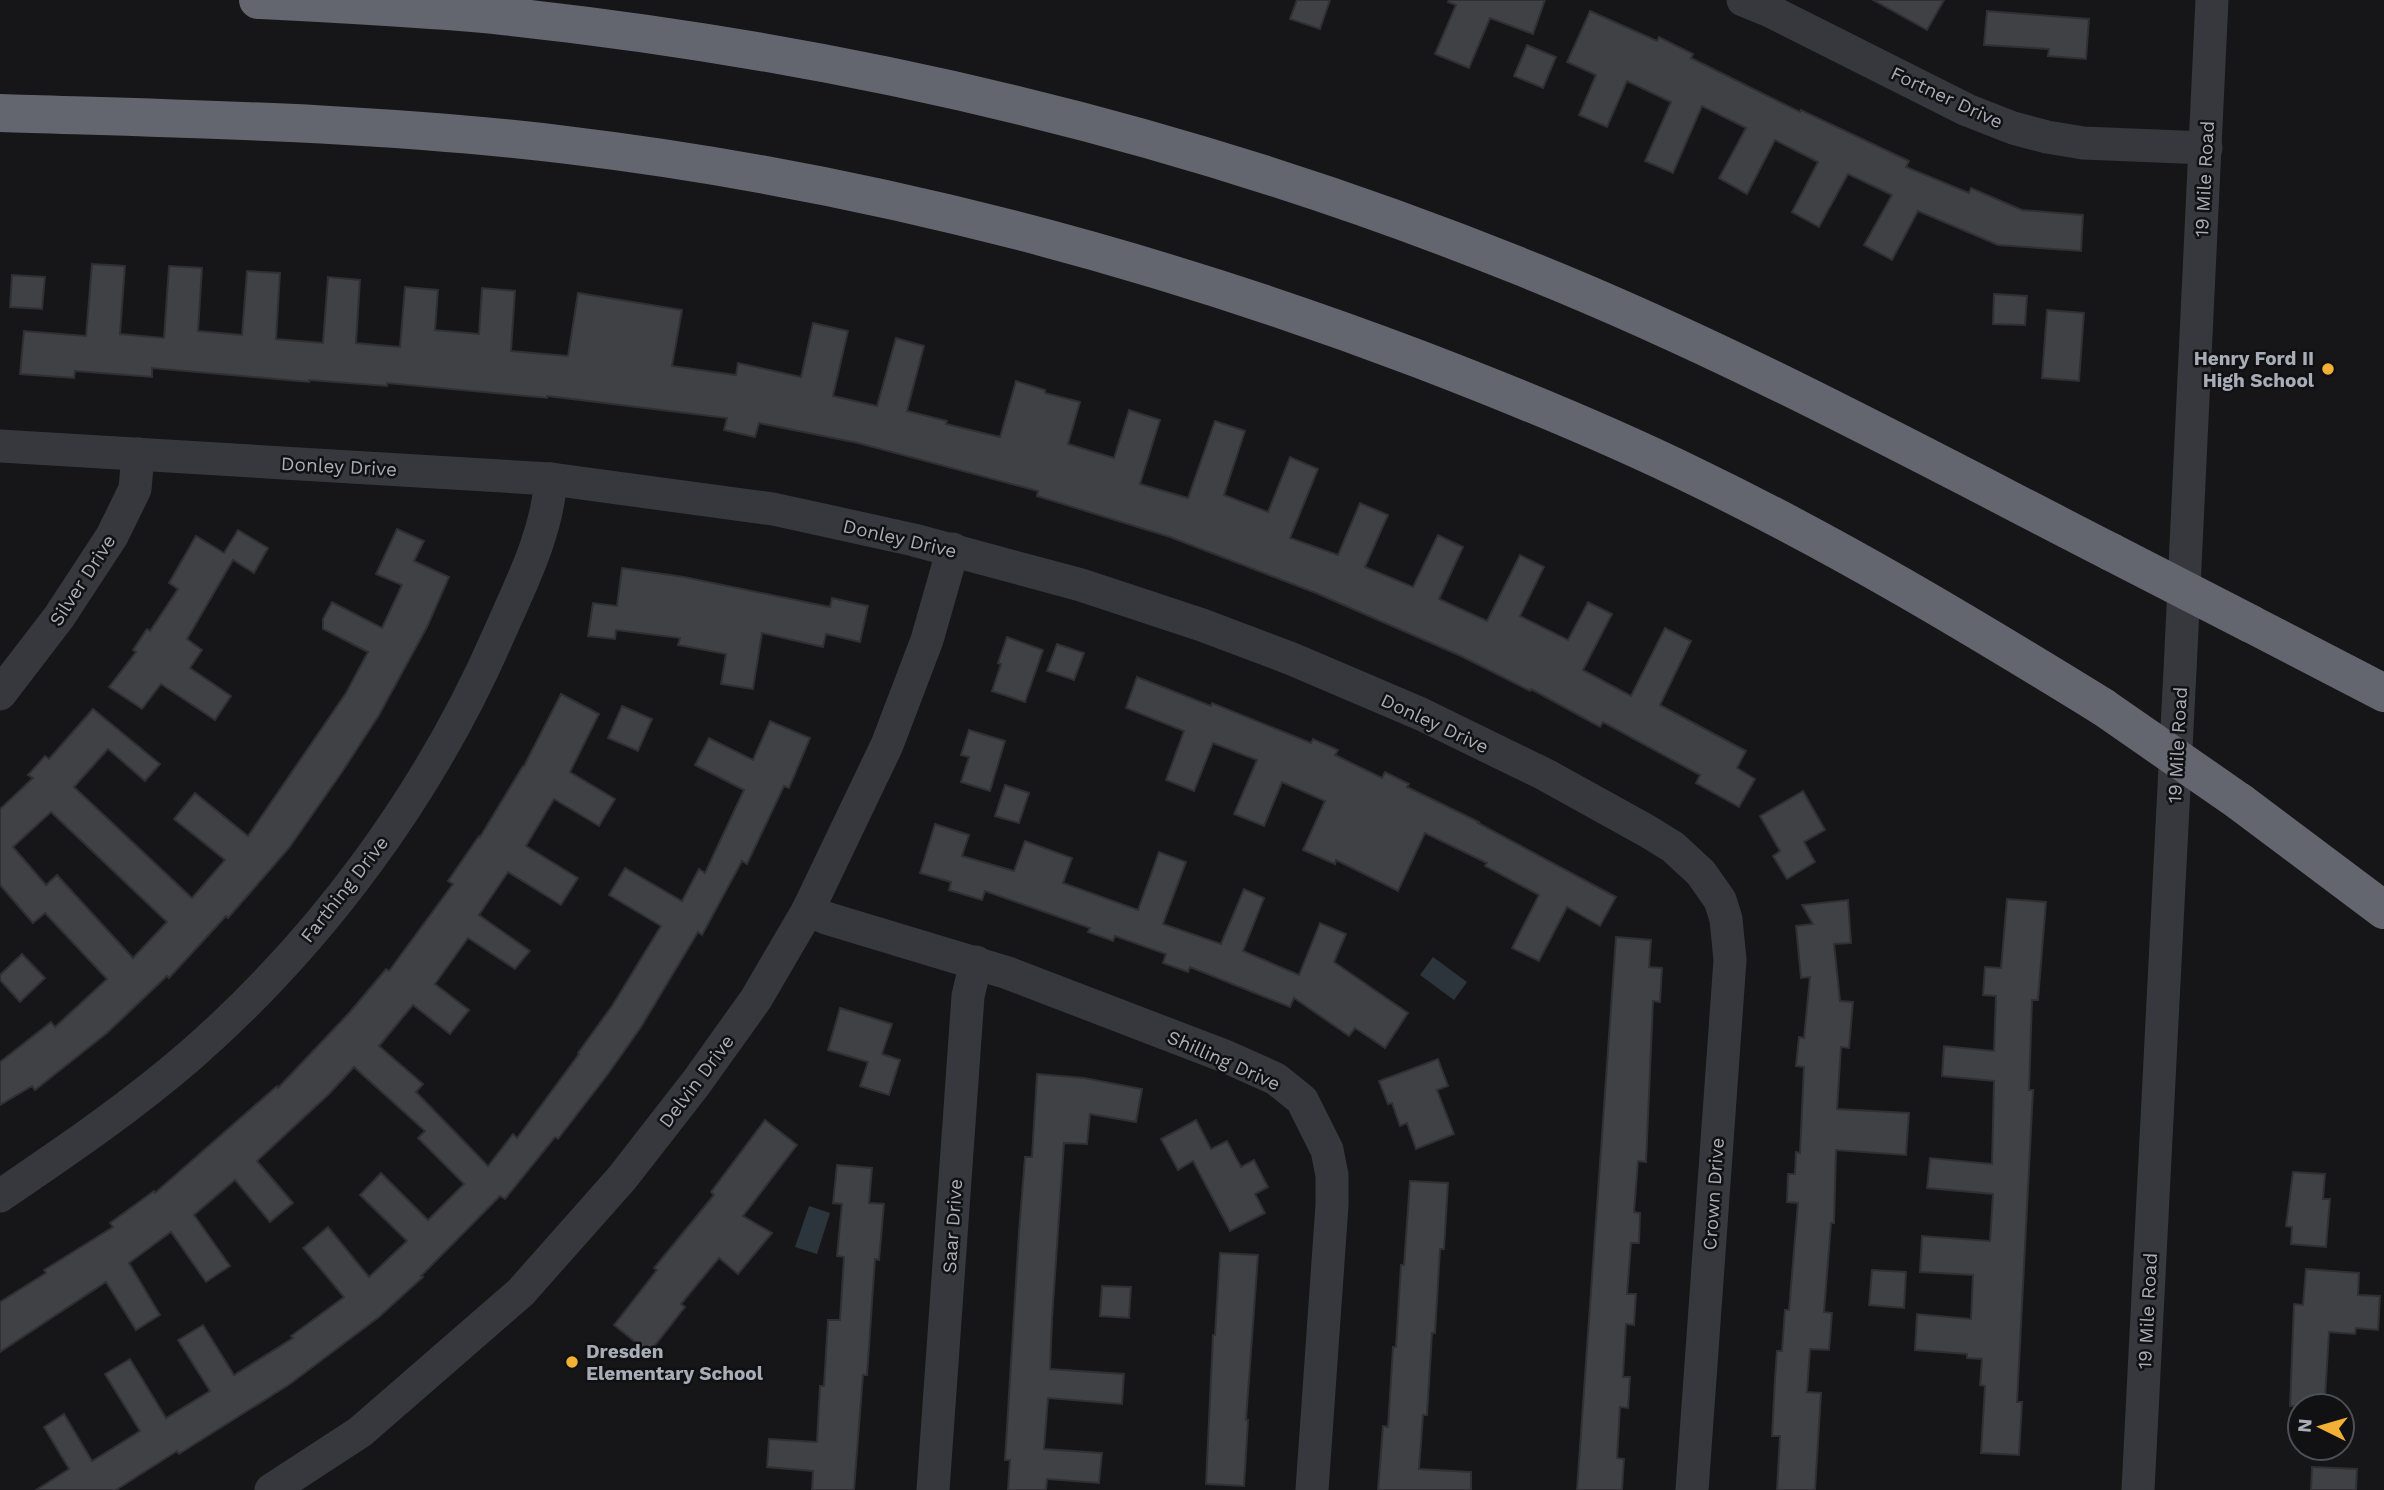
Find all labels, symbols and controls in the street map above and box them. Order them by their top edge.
street label: Fortner Drive [1887,61,2006,133]
street label: 19 Mile Road [2190,120,2219,238]
place label: Henry Ford II High School [2194,347,2315,392]
marker: Henry Ford II High School [2320,361,2336,377]
street label: Donley Drive [280,452,398,481]
street label: Donley Drive [841,514,959,563]
street label: Silver Drive [44,530,121,630]
street label: 19 Mile Road [2163,686,2192,804]
street label: Donley Drive [1377,688,1492,758]
street label: Farthing Drive [296,831,393,947]
street label: Shilling Drive [1164,1025,1284,1096]
street label: Delvin Drive [654,1030,739,1132]
street label: Crown Drive [1698,1137,1729,1251]
street label: Saar Drive [938,1178,967,1274]
street label: 19 Mile Road [2133,1252,2162,1370]
place label: Dresden Elementary School [586,1340,764,1385]
marker: Dresden Elementary School [564,1354,580,1370]
north arrow [2286,1392,2356,1462]
text: N [2292,1418,2317,1434]

